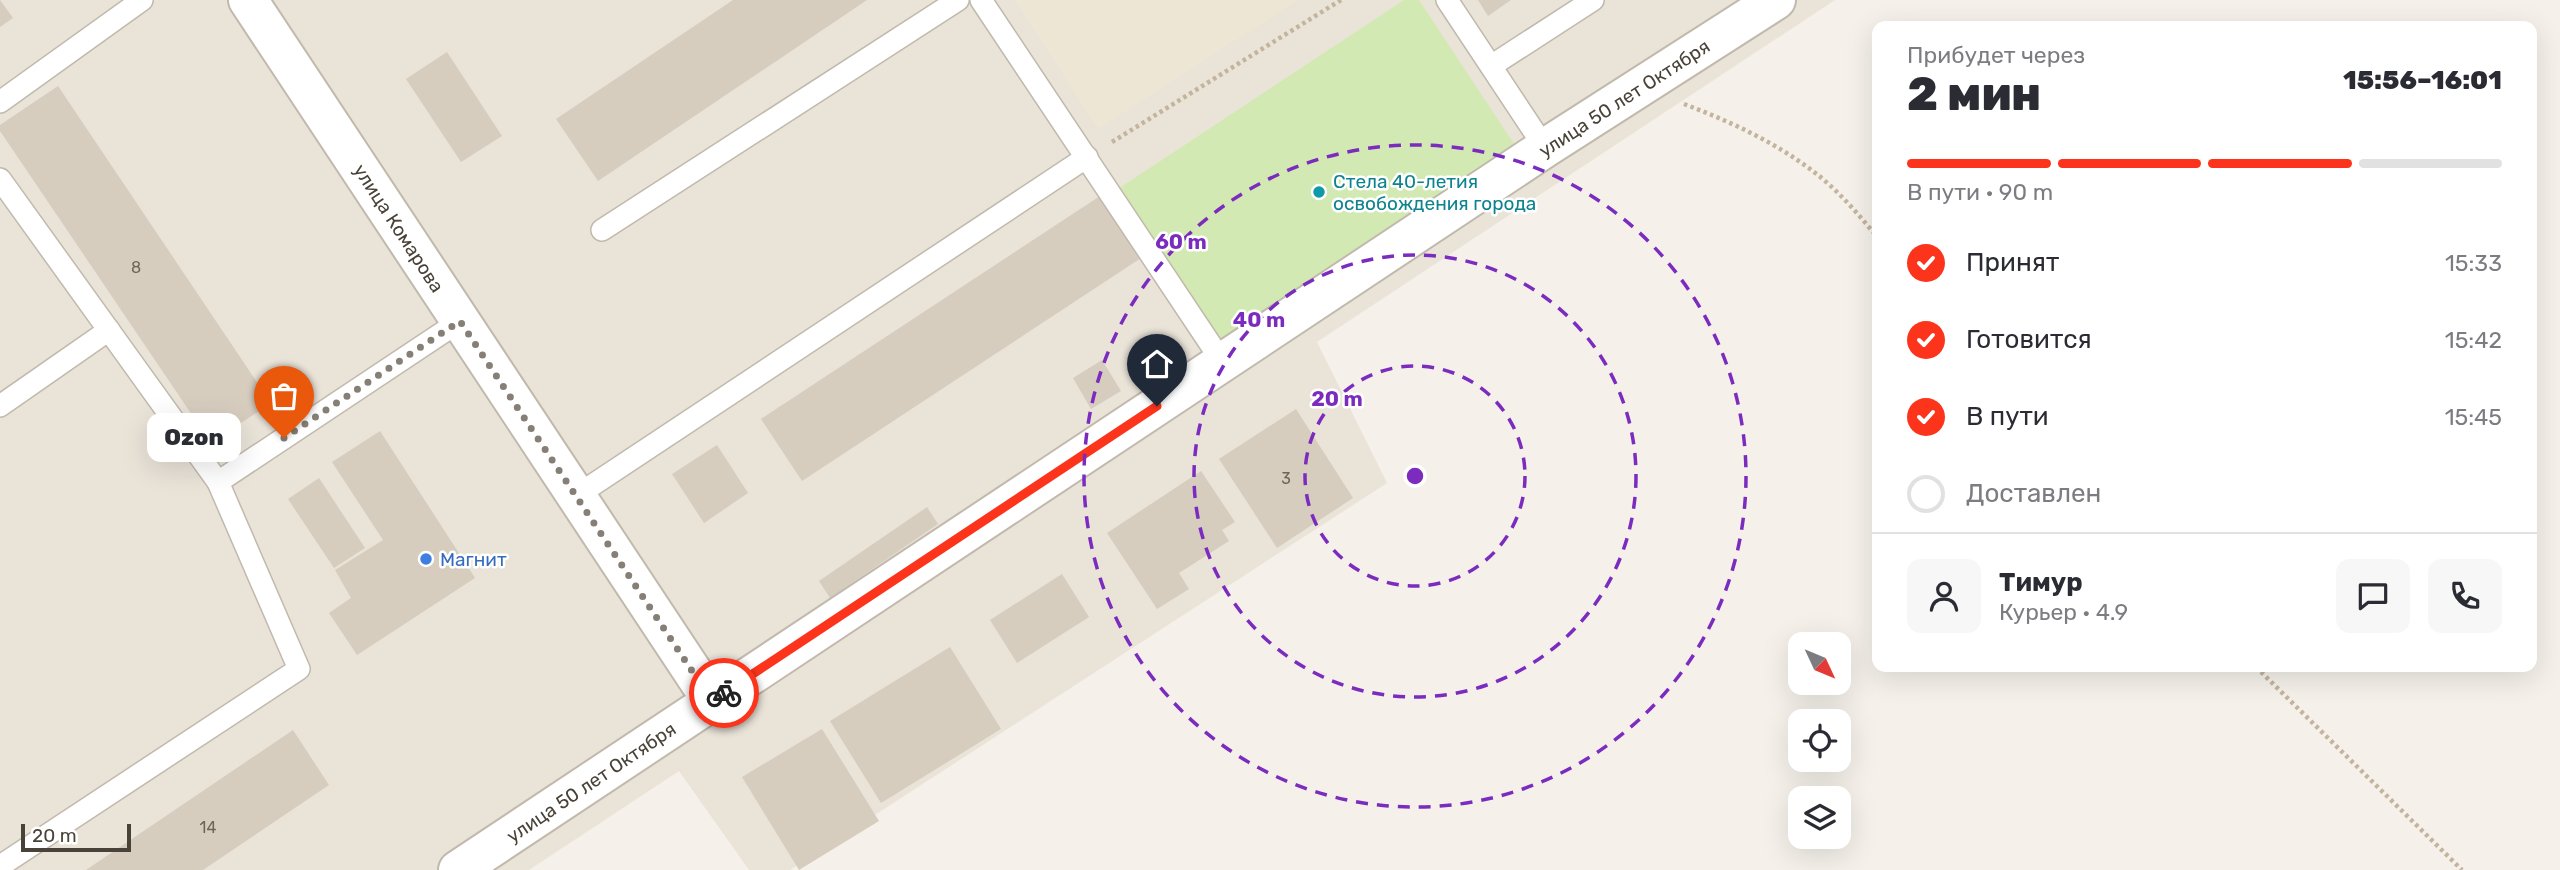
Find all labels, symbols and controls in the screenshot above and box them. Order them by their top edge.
street label: улица 50 лет Октября [1534,35,1714,162]
text: Прибудет через [1907,41,2085,69]
text: 15:56–16:01 [2343,65,2502,96]
text: 2 мин [1907,67,2041,122]
street label: улица Комарова [348,160,449,297]
place label: Стела 40-летия освобождения города [1333,170,1536,215]
text: В пути · 90 m [1907,178,2053,206]
marker: Стела 40-летия освобождения города [1311,184,1327,200]
text: 60 m [1155,229,1207,254]
icon: check [1907,244,1945,282]
text: Принят [1966,247,2059,278]
text: 15:33 [2445,249,2502,277]
house number: 8 [131,258,141,277]
text: 40 m [1233,307,1285,332]
icon: check [1907,321,1945,359]
text: Готовится [1966,324,2092,355]
text: 15:42 [2445,326,2502,354]
pin [1127,334,1187,406]
icon: home [1138,345,1176,383]
pin [254,366,314,438]
icon: bag [265,377,303,415]
text: 20 m [1311,386,1363,411]
icon: check [1907,398,1945,436]
text: В пути [1966,401,2049,432]
text: 15:45 [2445,403,2502,431]
callout: Ozon [148,414,242,462]
text: Ozon [164,423,224,451]
centre of rings [1403,464,1427,488]
house number: 3 [1281,469,1291,488]
text: Доставлен [1966,478,2101,509]
place label: Магнит [440,548,507,571]
marker: Магнит [418,551,434,567]
button: person [1907,559,1981,633]
button: chat [2336,559,2410,633]
button: phone [2428,559,2502,633]
text: Тимур [1999,567,2083,598]
text: Курьер · 4.9 [1999,598,2128,626]
north arrow [1788,632,1852,695]
map controls [1788,632,1851,849]
courier [689,658,759,728]
icon: bike [705,674,743,712]
button: locate [1788,709,1851,772]
street label: улица 50 лет Октября [502,717,680,848]
button: layers [1788,786,1851,849]
house number: 14 [200,818,216,837]
scale bar [21,821,131,853]
text: 20 m [32,824,77,847]

